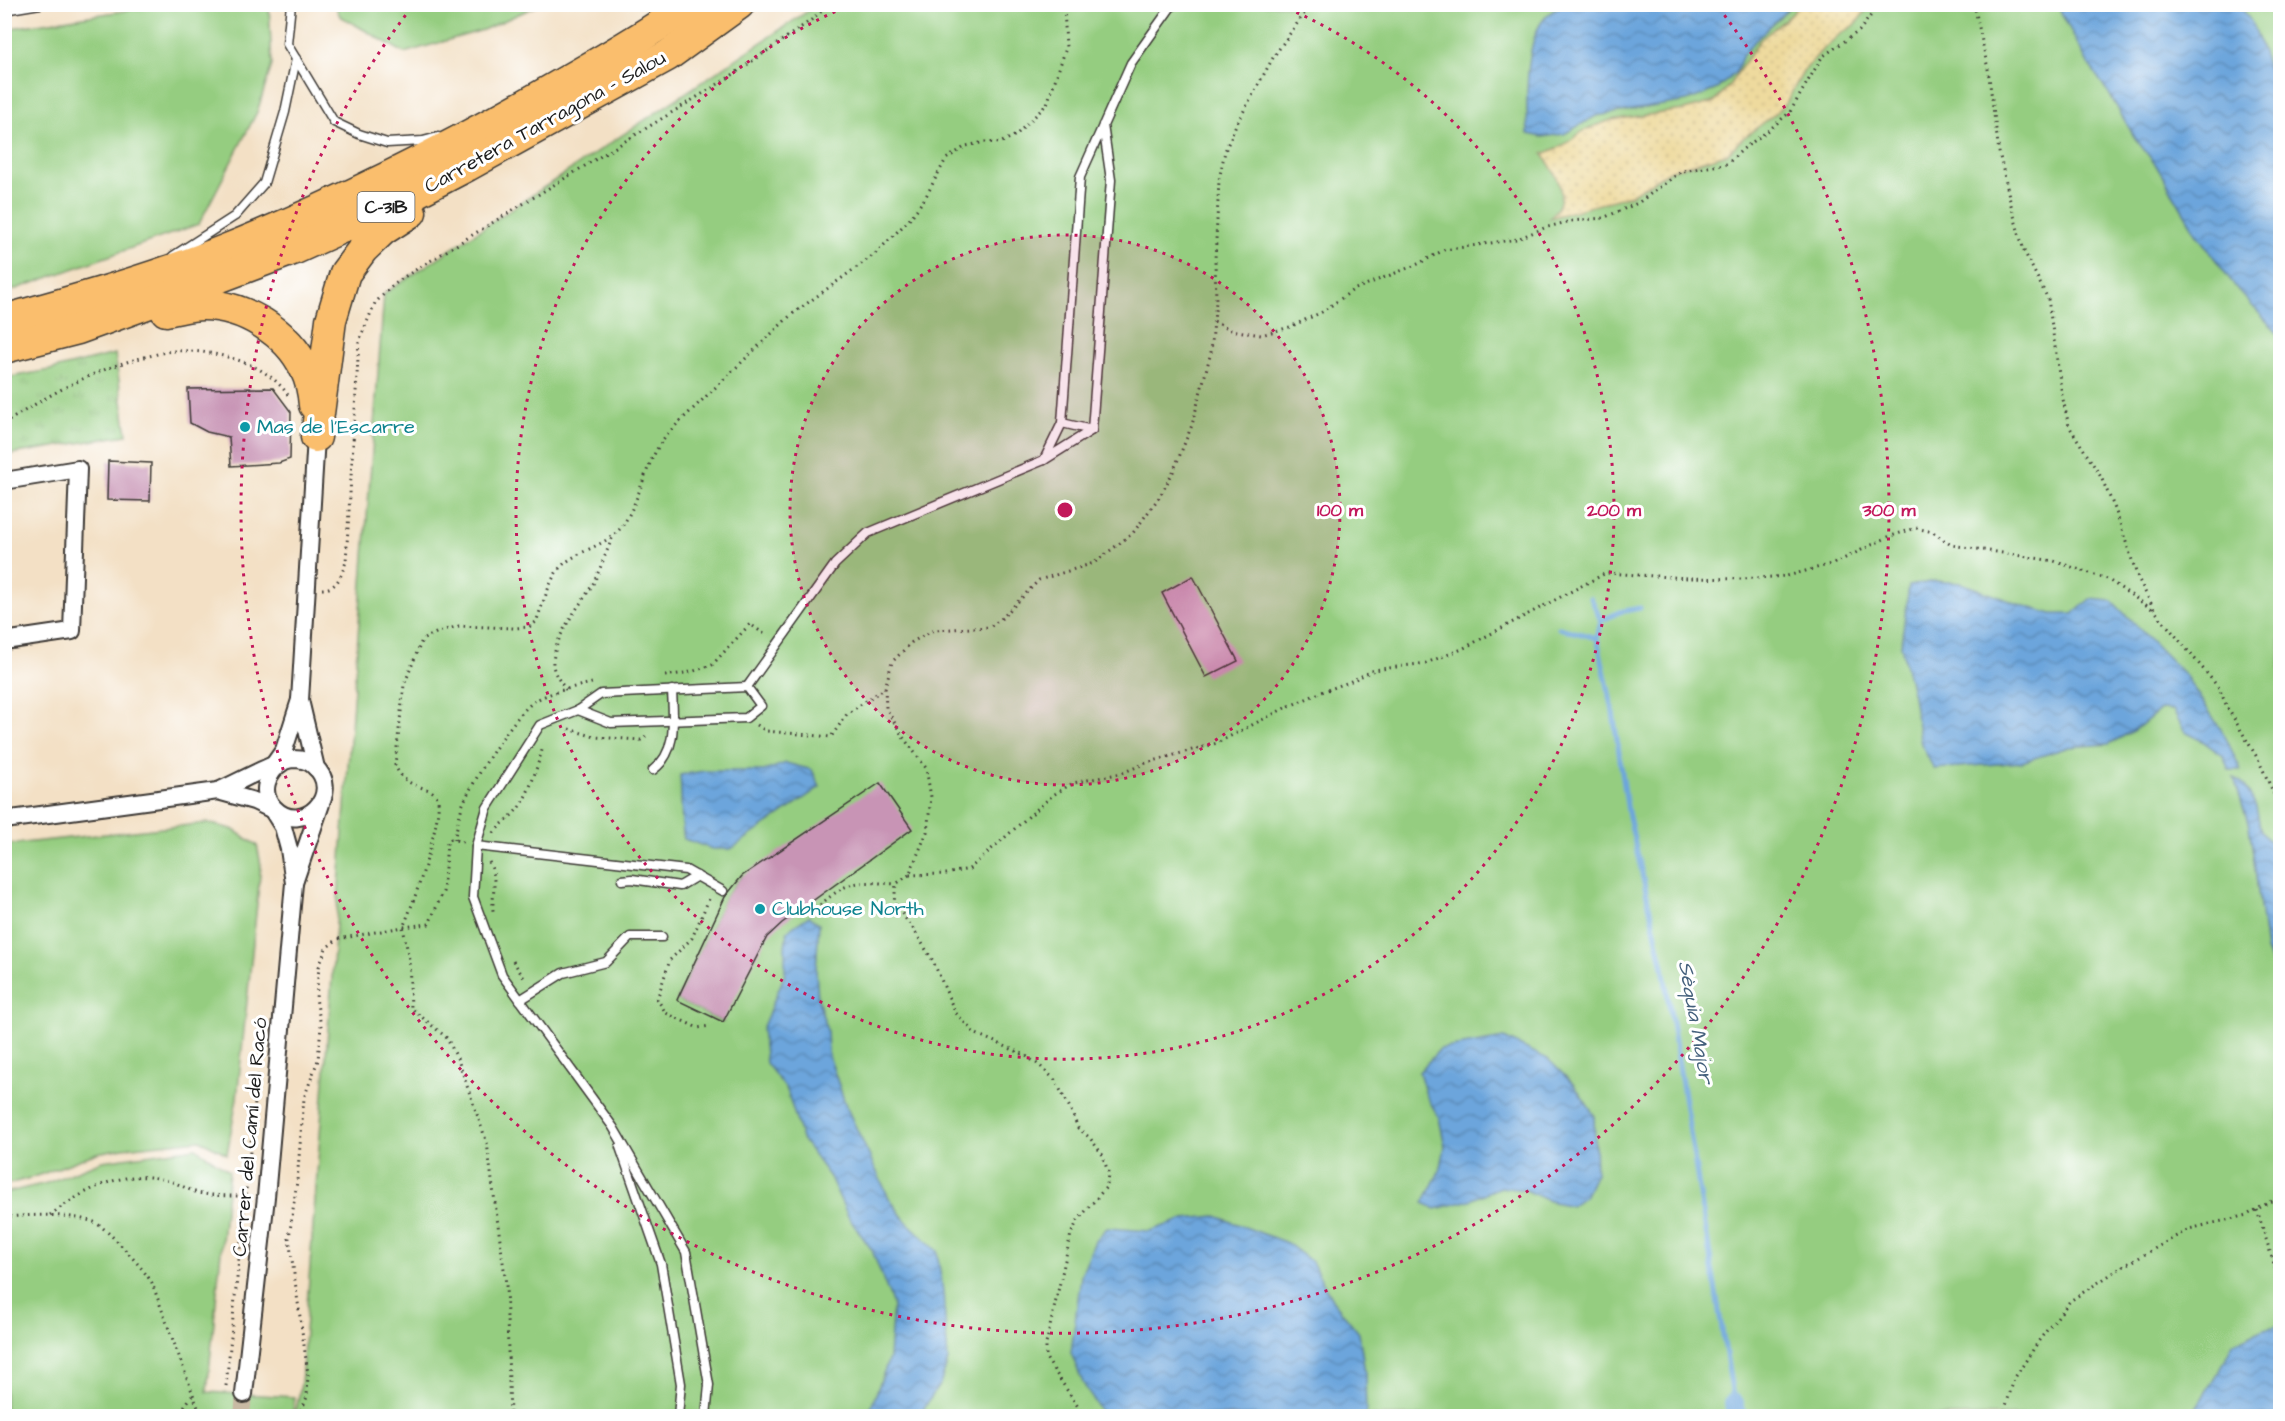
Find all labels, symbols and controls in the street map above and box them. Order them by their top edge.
street label: Carretera Tarragona - Salou [419,44,671,201]
road number: C-31B [358,192,414,222]
place label: Mas de l'Escarre [257,413,415,441]
marker: Mas de l'Escarre [238,420,252,434]
text: 100 m [1317,498,1364,523]
text: 200 m [1586,498,1642,523]
text: 300 m [1861,498,1917,523]
centre of rings [1055,500,1075,520]
place label: Clubhouse North [772,895,924,923]
marker: Clubhouse North [753,902,767,916]
water label: Sèquia Major [1671,959,1721,1088]
street label: Carrer del Camí del Racó [226,1016,274,1258]

